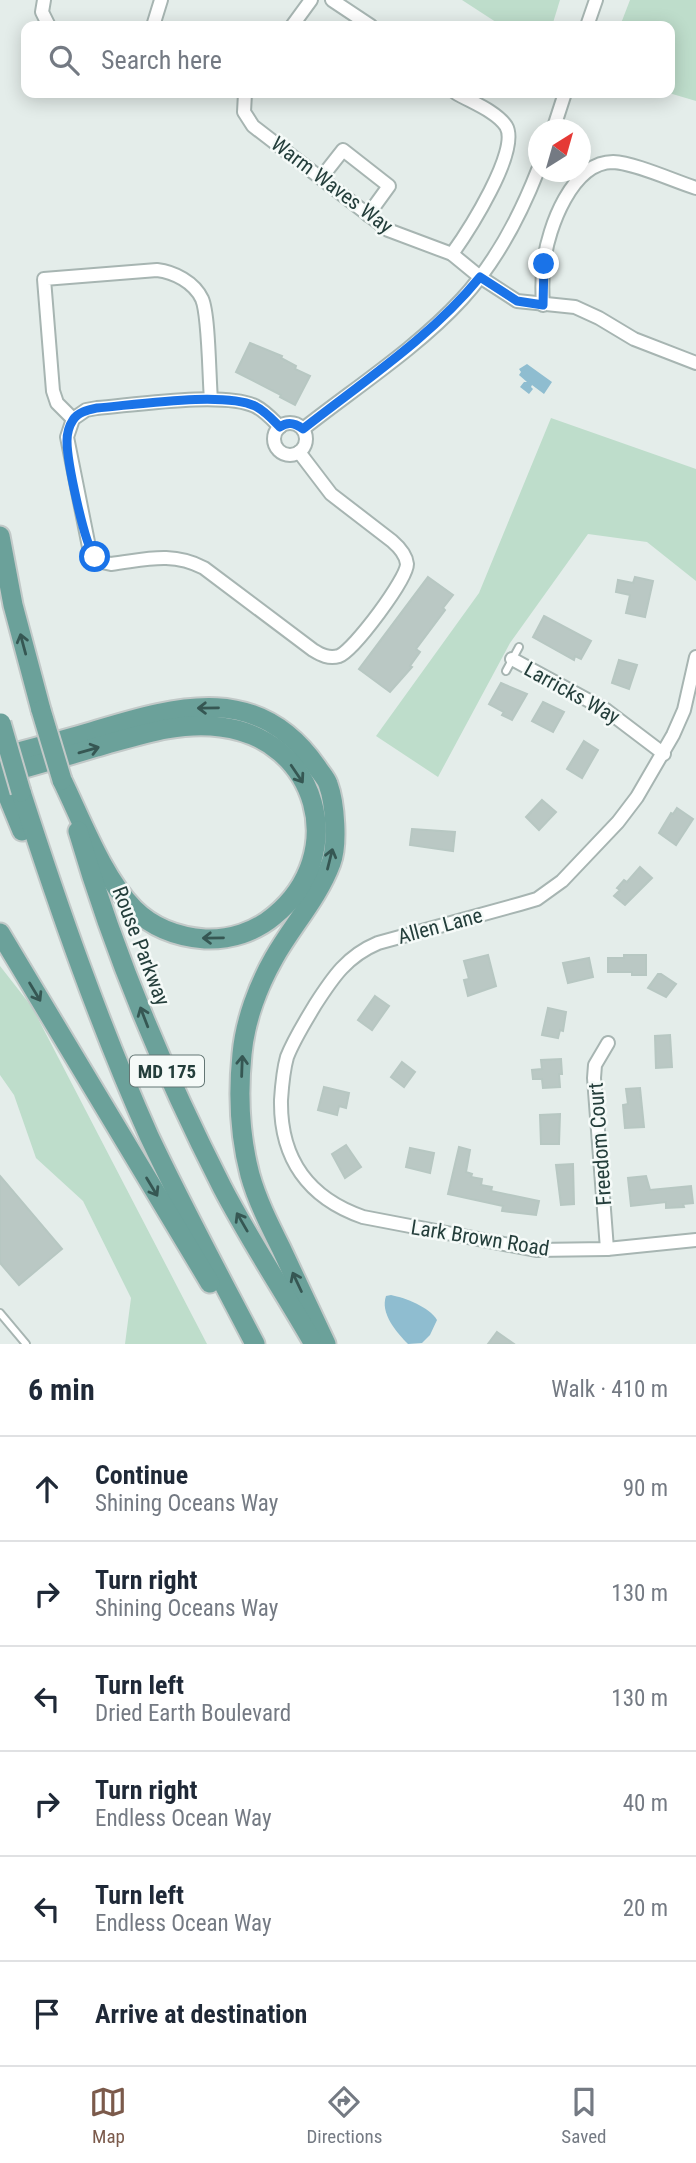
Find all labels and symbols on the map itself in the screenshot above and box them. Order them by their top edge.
north arrow [528,119,591,182]
street label: Warm Waves Way [267,132,398,239]
route end [528,248,559,279]
route start [79,541,110,572]
one-way arrow [16,633,29,656]
street label: Larricks Way [520,657,624,729]
one-way arrow [197,701,220,715]
one-way arrow [78,742,100,755]
one-way arrow [290,764,304,783]
one-way arrow [324,849,337,871]
street label: Rouse Parkway [107,883,175,1009]
street label: Allen Lane [395,903,485,949]
one-way arrow [202,931,225,945]
one-way arrow [28,981,42,1001]
one-way arrow [137,1006,149,1028]
one-way arrow [235,1054,248,1077]
road number: MD 175 [130,1056,204,1086]
street label: Freedom Court [584,1082,616,1206]
one-way arrow [145,1176,159,1196]
one-way arrow [235,1212,249,1232]
street label: Lark Brown Road [409,1215,551,1261]
one-way arrow [290,1272,303,1294]

